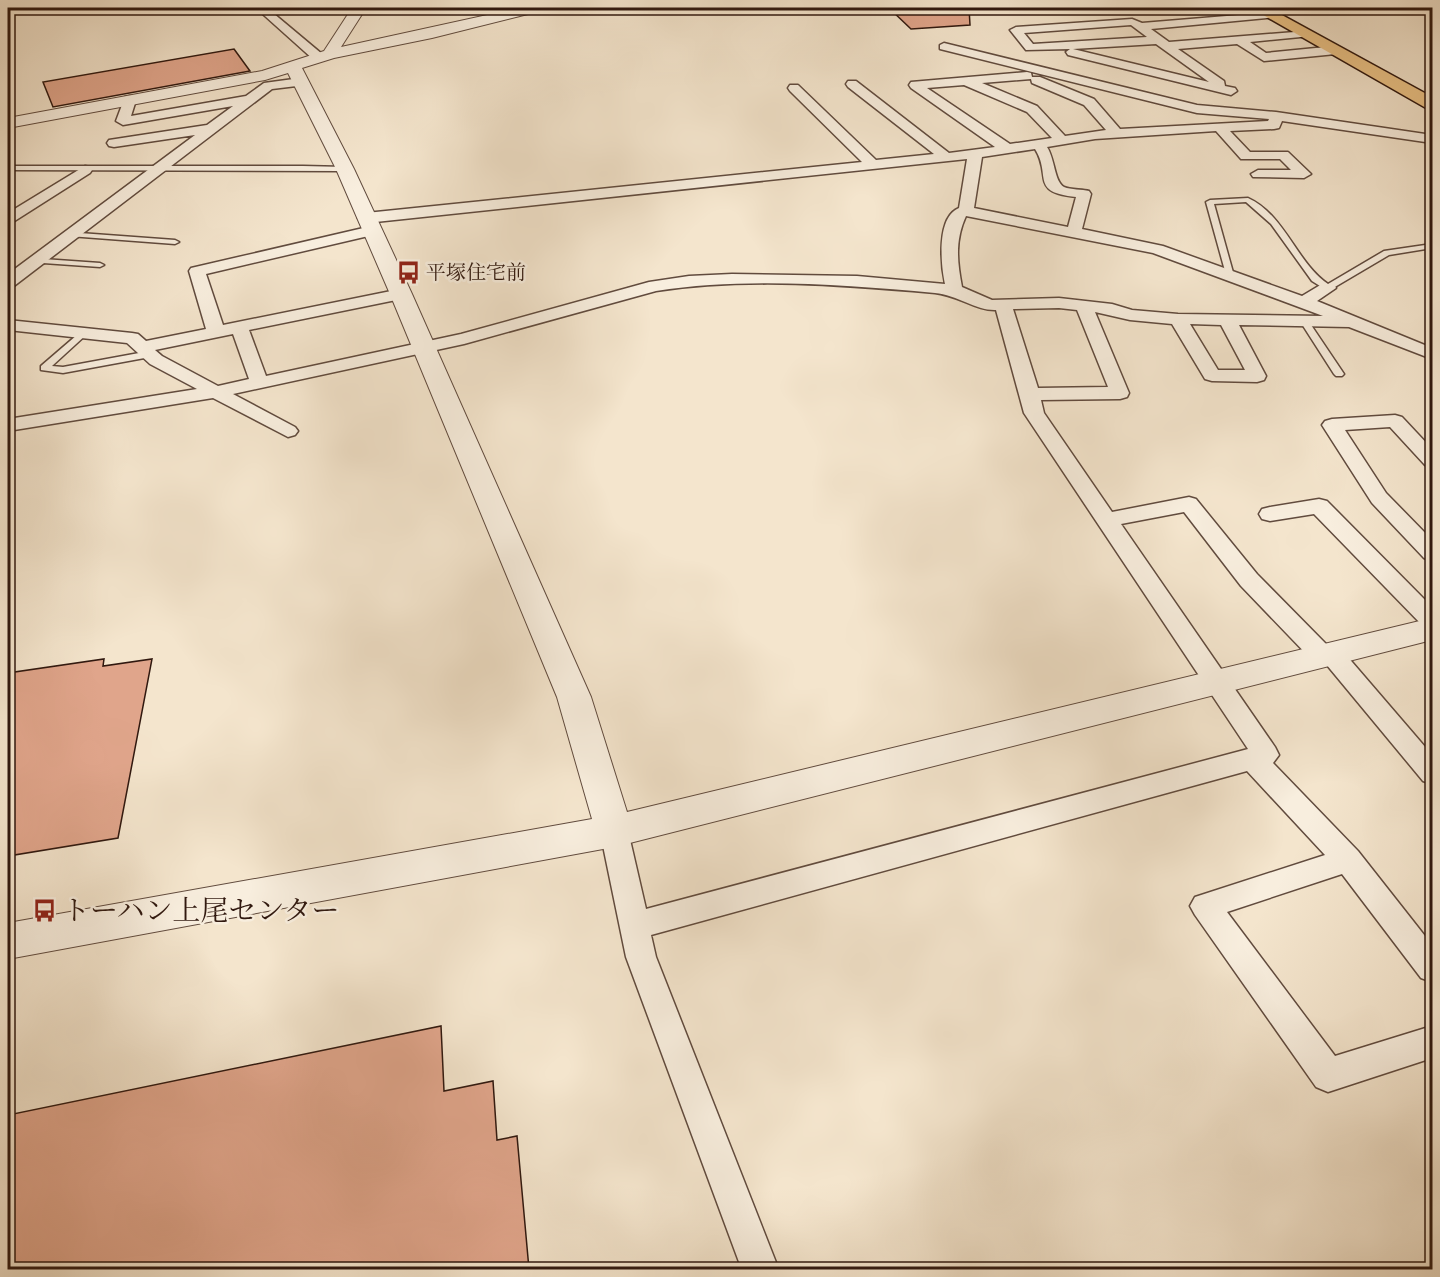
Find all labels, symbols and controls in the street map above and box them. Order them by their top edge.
bus stop icon: 平塚住宅前 [395,260,421,286]
place label: 平塚住宅前 [426,261,526,286]
place label: トーハン上尾センター [62,894,339,929]
bus stop icon: トーハン上尾センター [31,898,57,924]

